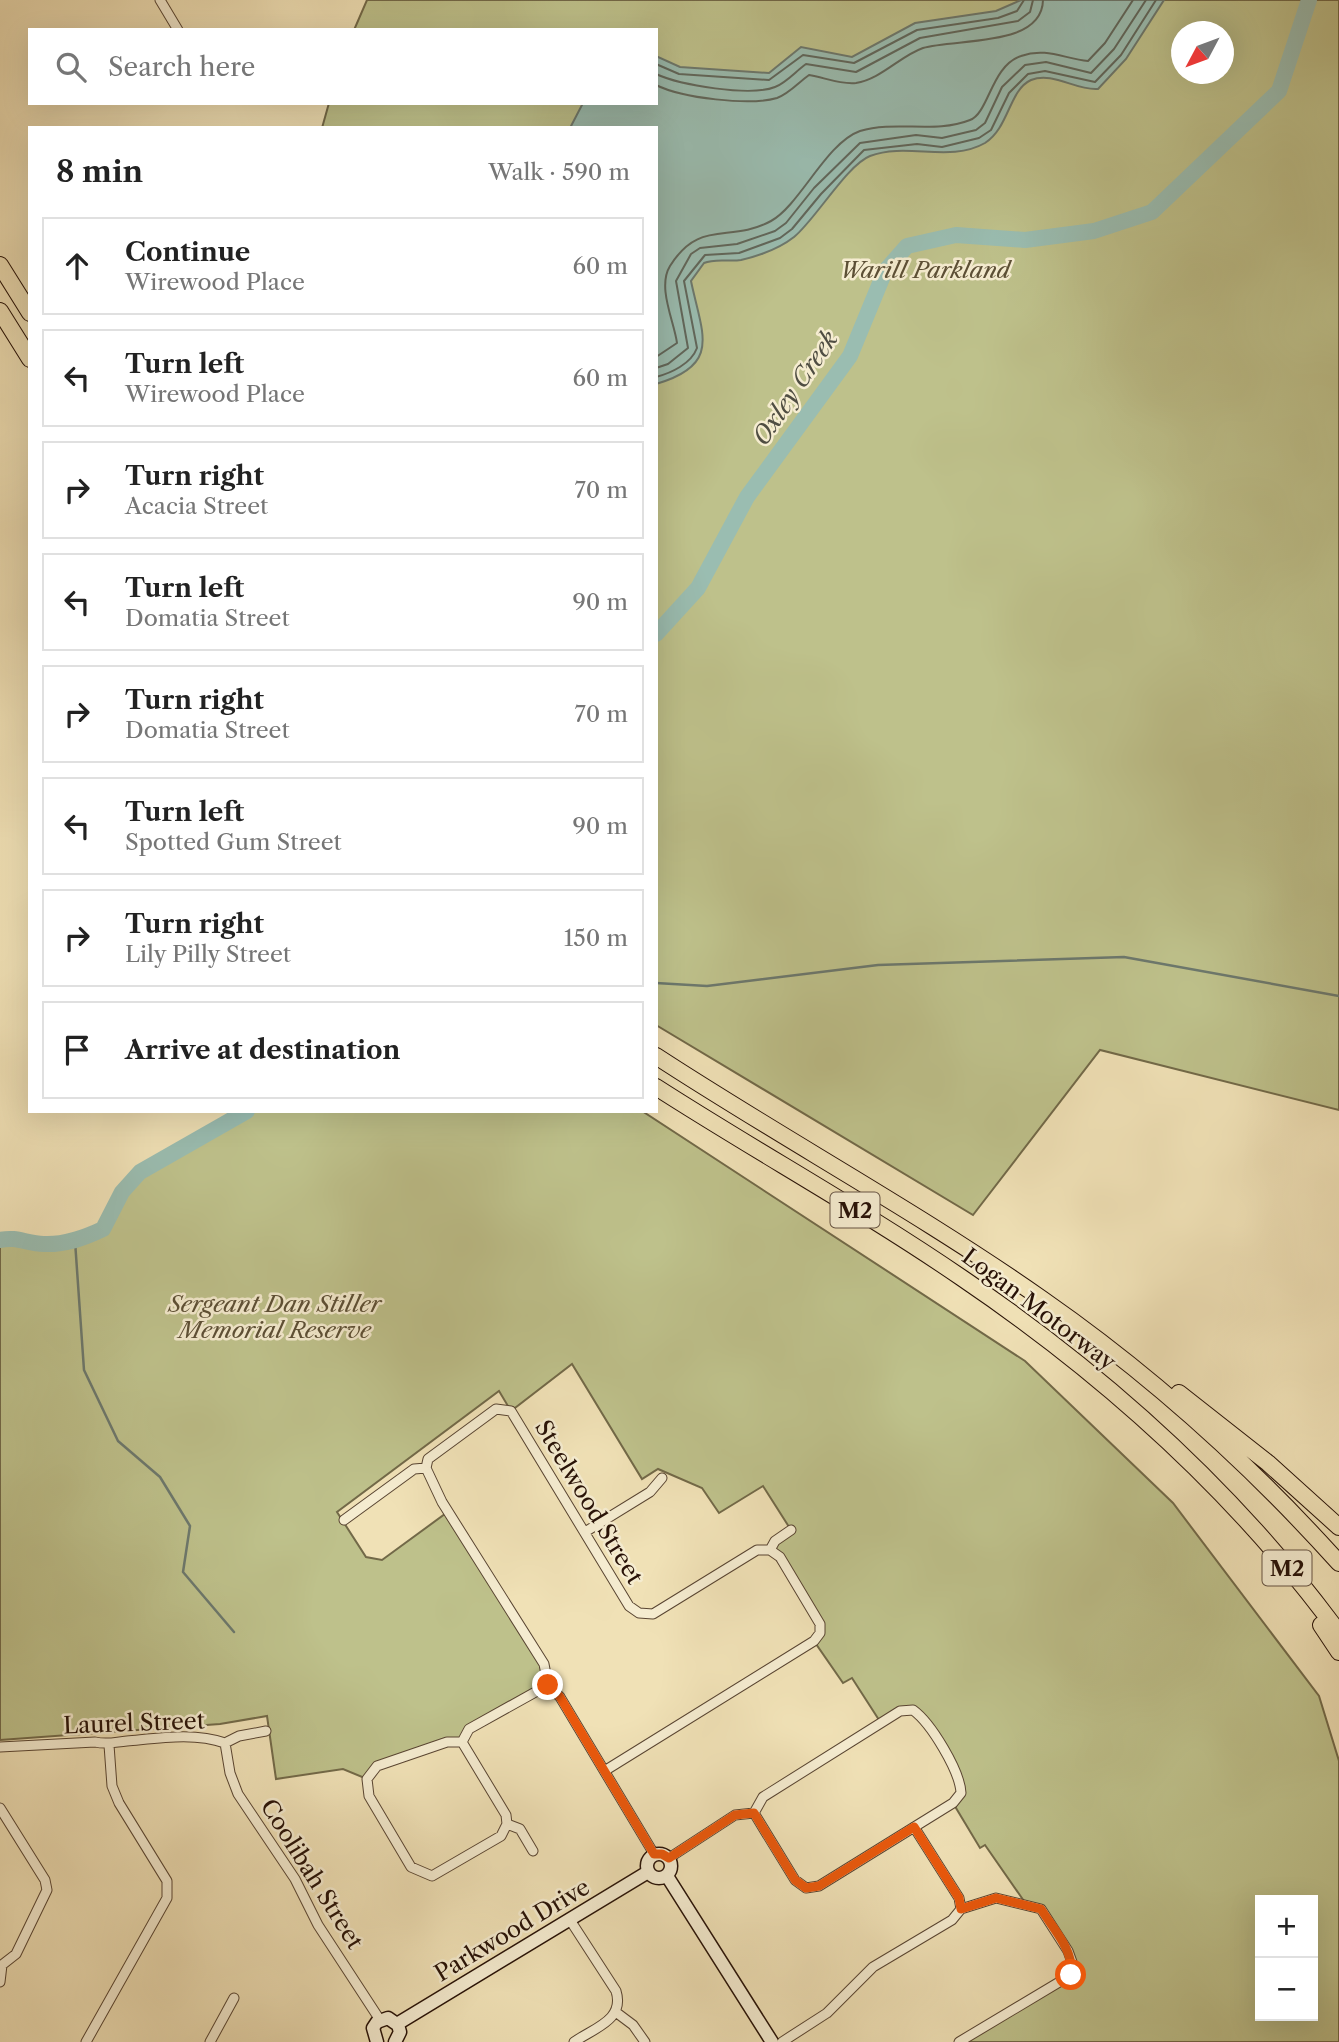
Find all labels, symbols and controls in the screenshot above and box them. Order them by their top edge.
north arrow [1171,21,1234,84]
search box [28,28,658,105]
icon: search [52,48,90,86]
text: Search here [108,51,255,83]
text: 8 min [56,153,143,190]
text: Walk · 590 m [488,158,630,186]
text: Continue [125,236,250,268]
icon: ahead [58,247,96,285]
text: 60 m [572,252,628,280]
park label: Warill Parkland [840,256,1013,284]
text: Wirewood Place [125,268,305,296]
water label: Oxley Creek [746,325,844,451]
text: Turn left [125,348,244,380]
icon: left [58,359,96,397]
text: 60 m [572,364,628,392]
text: Wirewood Place [125,380,305,408]
text: Turn right [125,460,264,492]
icon: right [58,471,96,509]
text: 70 m [575,476,628,504]
text: Acacia Street [125,492,268,520]
text: Turn left [125,572,244,604]
icon: left [58,583,96,621]
text: 90 m [572,588,628,616]
text: Domatia Street [125,604,290,632]
text: Turn right [125,684,264,716]
icon: right [58,695,96,733]
text: 70 m [575,700,628,728]
text: Domatia Street [125,716,290,744]
text: Turn left [125,796,244,828]
icon: left [58,807,96,845]
text: 90 m [572,812,628,840]
text: Spotted Gum Street [125,828,342,856]
text: Turn right [125,908,264,940]
icon: right [58,919,96,957]
text: 150 m [564,924,628,952]
text: Lily Pilly Street [125,940,291,968]
icon: arrive [58,1031,96,1069]
text: Arrive at destination [125,1034,400,1066]
road number: M2 [830,1192,880,1228]
street label: Logan Motorway [957,1242,1122,1376]
park label: Sergeant Dan Stiller Memorial Reserve [167,1290,383,1344]
street label: Steelwood Street [529,1415,649,1589]
road number: M2 [1262,1550,1312,1586]
route end [532,1669,563,1700]
street label: Laurel Street [63,1707,205,1739]
street label: Coolibah Street [255,1794,369,1954]
street label: Parkwood Drive [429,1873,595,1987]
map controls [1255,1895,1318,2021]
button: + [1255,1895,1318,1958]
button: − [1255,1958,1318,2021]
route start [1055,1959,1086,1990]

